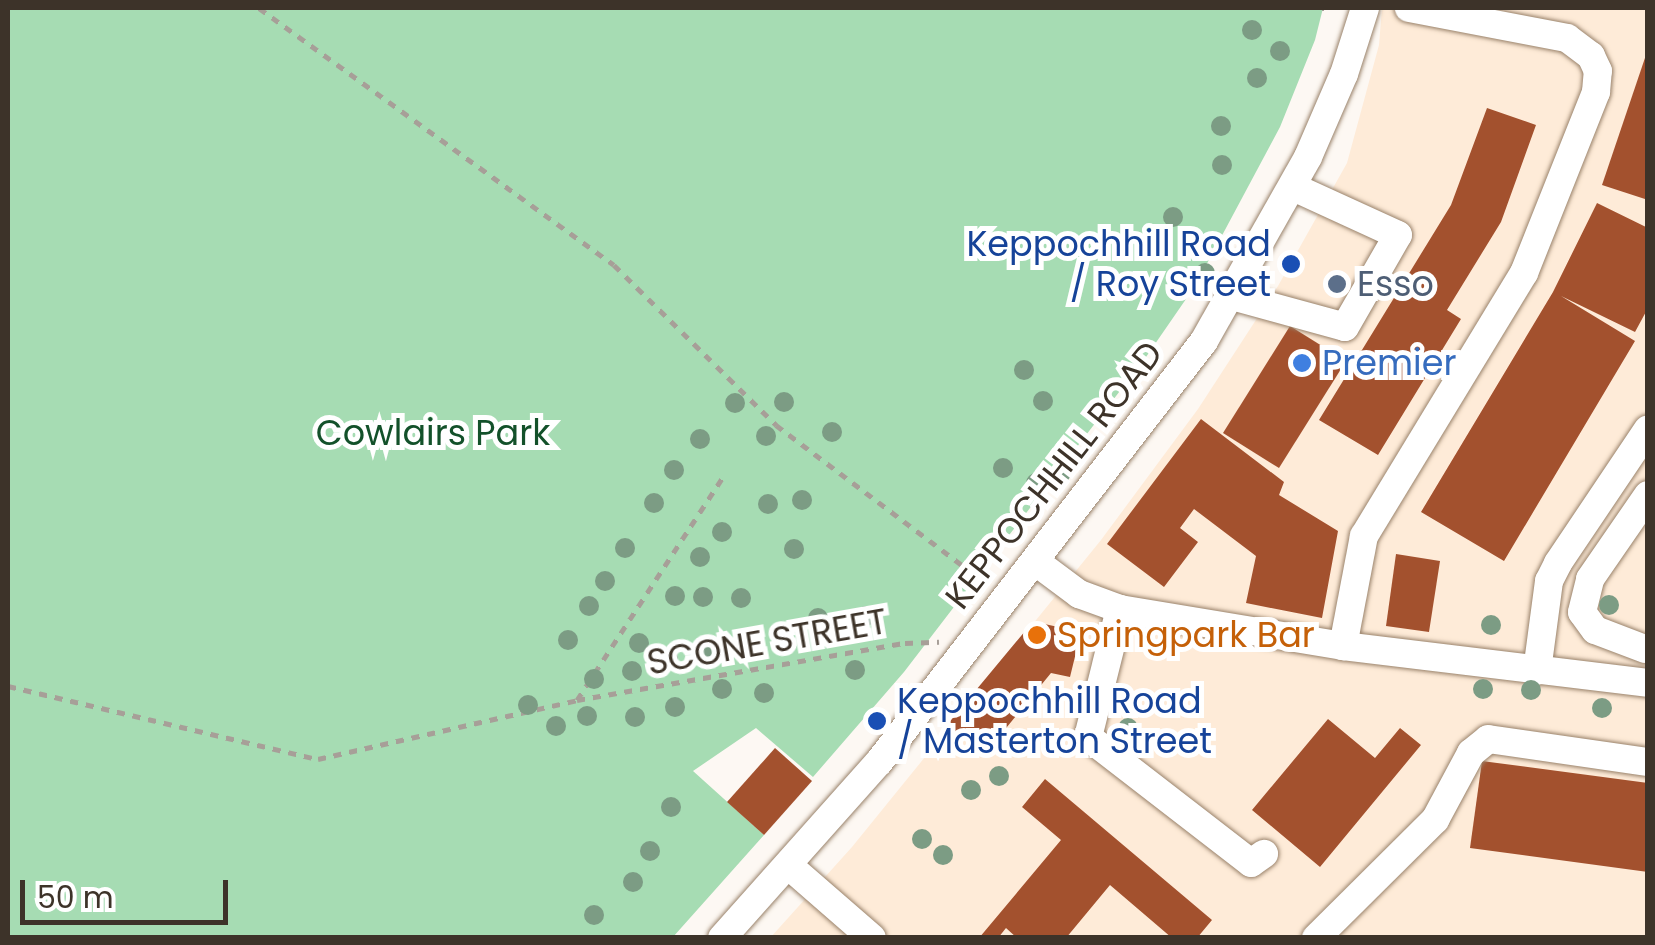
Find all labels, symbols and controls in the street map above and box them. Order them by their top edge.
place label: Keppochhill Road / Roy Street [966,223,1271,305]
marker: Keppochhill Road / Roy Street [1280,253,1302,275]
place label: Esso [1357,263,1434,305]
marker: Esso [1326,273,1348,295]
street label: KEPPOCHHILL ROAD [937,333,1171,617]
place label: Premier [1322,342,1456,384]
marker: Premier [1291,352,1313,374]
park label: Cowlairs Park [316,412,550,454]
street label: SCONE STREET [644,600,890,684]
place label: Springpark Bar [1057,614,1315,656]
marker: Springpark Bar [1026,624,1048,646]
place label: Keppochhill Road / Masterton Street [897,680,1212,762]
marker: Keppochhill Road / Masterton Street [866,710,888,732]
scale bar [25,860,232,922]
text: 50 m [37,876,114,919]

